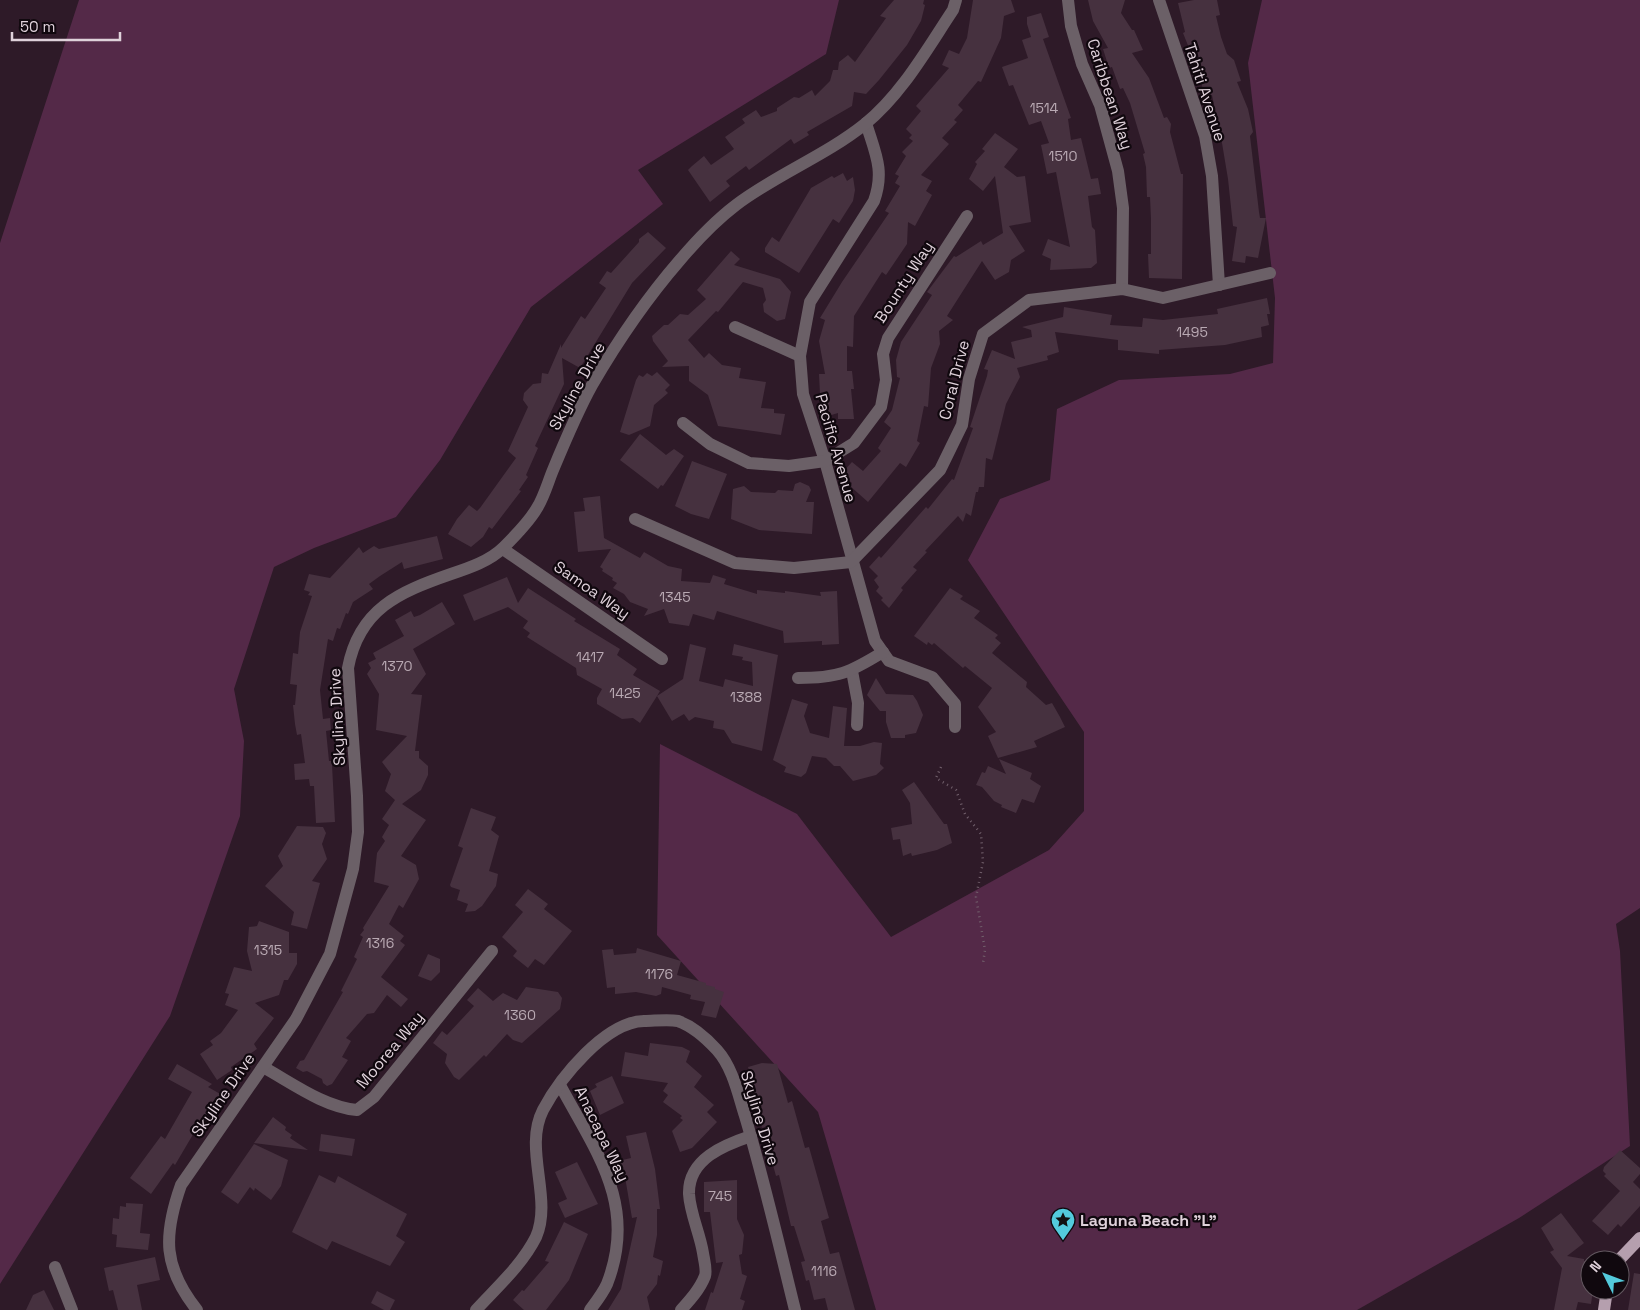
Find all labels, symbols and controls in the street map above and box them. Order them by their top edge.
scale bar [12,10,120,42]
text: 50 m [20,17,55,36]
street label: Caribbean Way [1082,36,1138,152]
street label: Tahiti Avenue [1179,40,1231,144]
house number: 1514 [1030,99,1059,117]
house number: 1510 [1049,147,1077,165]
street label: Bounty Way [870,237,938,327]
house number: 1495 [1176,323,1208,341]
street label: Skyline Drive [544,338,610,434]
street label: Coral Drive [934,338,974,422]
street label: Pacific Avenue [810,391,862,505]
street label: Samoa Way [550,556,634,624]
house number: 1345 [659,588,691,606]
house number: 1417 [576,648,604,666]
house number: 1370 [381,657,413,675]
street label: Skyline Drive [324,668,350,766]
house number: 1425 [609,684,641,702]
house number: 1388 [730,688,762,706]
house number: 1316 [366,934,394,952]
house number: 1315 [254,941,282,959]
house number: 1176 [645,965,673,983]
house number: 1360 [504,1006,536,1024]
street label: Moorea Way [352,1007,428,1093]
street label: Skyline Drive [186,1049,260,1141]
street label: Skyline Drive [736,1068,784,1168]
street label: Anacapa Way [570,1083,634,1185]
house number: 745 [708,1187,732,1205]
place icon: Laguna Beach "L" [1050,1207,1076,1241]
place label: Laguna Beach "L" [1080,1210,1217,1231]
north arrow [1580,1250,1630,1300]
text: N [1586,1257,1605,1276]
house number: 1116 [811,1262,837,1280]

